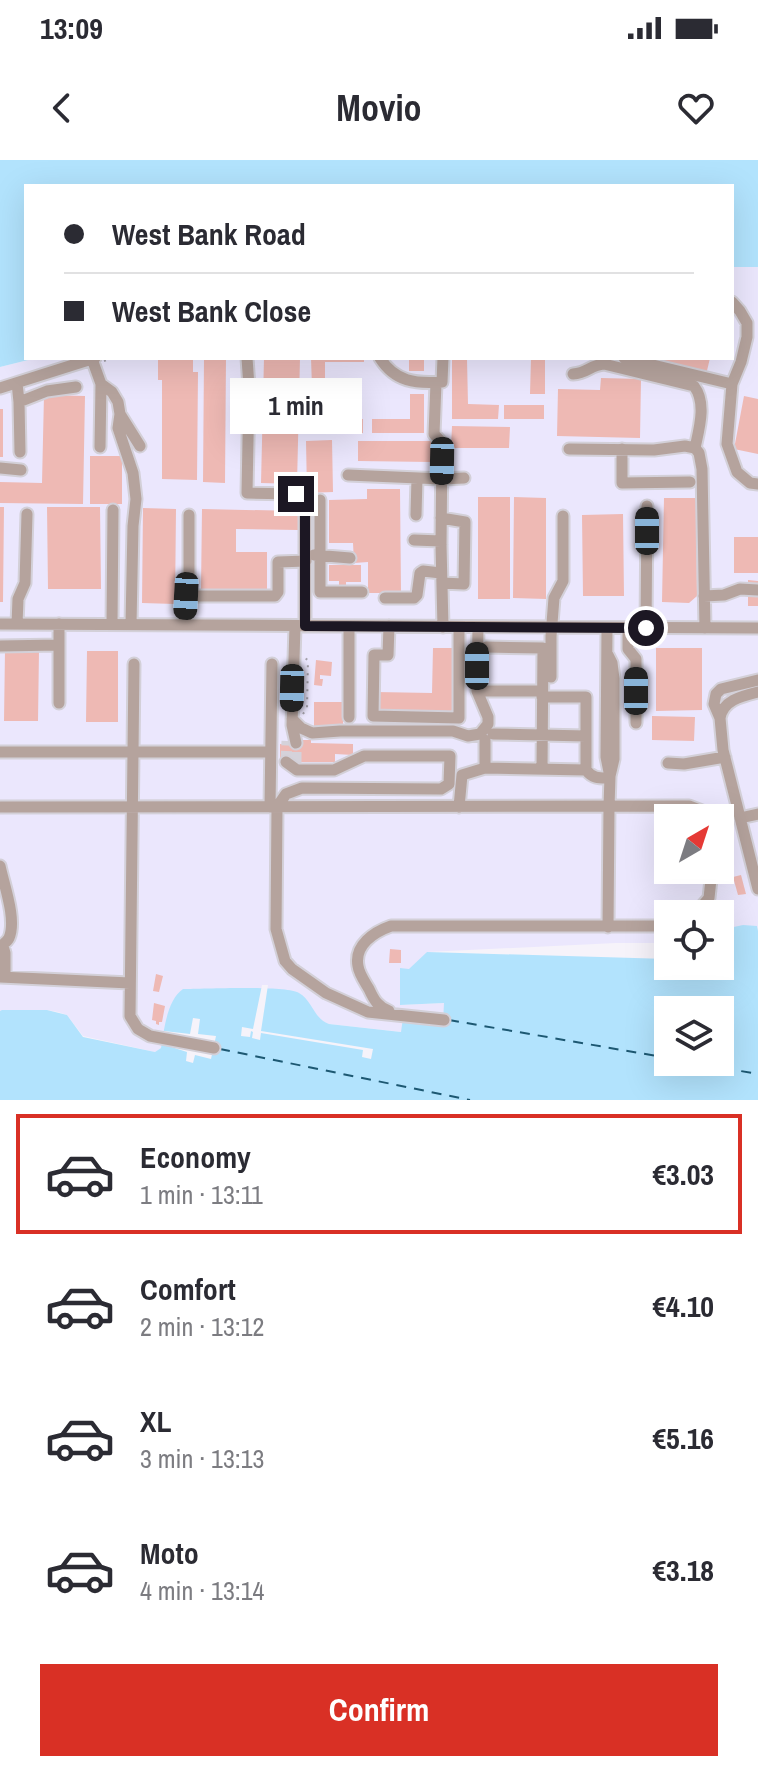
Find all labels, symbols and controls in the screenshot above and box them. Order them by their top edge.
text: 13:09 [40,8,103,48]
text: Movio [336,84,422,132]
icon: back [40,86,84,130]
icon: heart [674,86,718,130]
text: West Bank Road [112,214,306,254]
text: West Bank Close [112,291,311,331]
callout: 1 min [230,378,362,434]
text: 1 min [268,388,324,423]
car [430,437,454,485]
route end [278,476,314,512]
car [635,507,659,555]
car [173,571,199,621]
route start [628,610,664,646]
car [465,642,489,690]
car [280,664,304,712]
car [624,667,648,715]
north arrow [654,804,734,884]
map controls [654,804,734,1076]
button: locate [654,900,734,980]
button: layers [654,996,734,1076]
text: Economy [140,1137,251,1177]
icon: car [44,1138,116,1210]
text: €3.03 [652,1154,714,1194]
text: 1 min · 13:11 [140,1177,263,1212]
text: Comfort [140,1269,236,1309]
icon: car [44,1270,116,1342]
text: €4.10 [652,1286,714,1326]
text: 2 min · 13:12 [140,1309,264,1344]
text: XL [140,1401,171,1441]
icon: car [44,1402,116,1474]
text: €5.16 [652,1418,714,1458]
text: 3 min · 13:13 [140,1441,264,1476]
text: Moto [140,1533,199,1573]
icon: car [44,1534,116,1606]
text: €3.18 [652,1550,714,1590]
text: 4 min · 13:14 [140,1573,264,1608]
button: Confirm [40,1664,718,1756]

